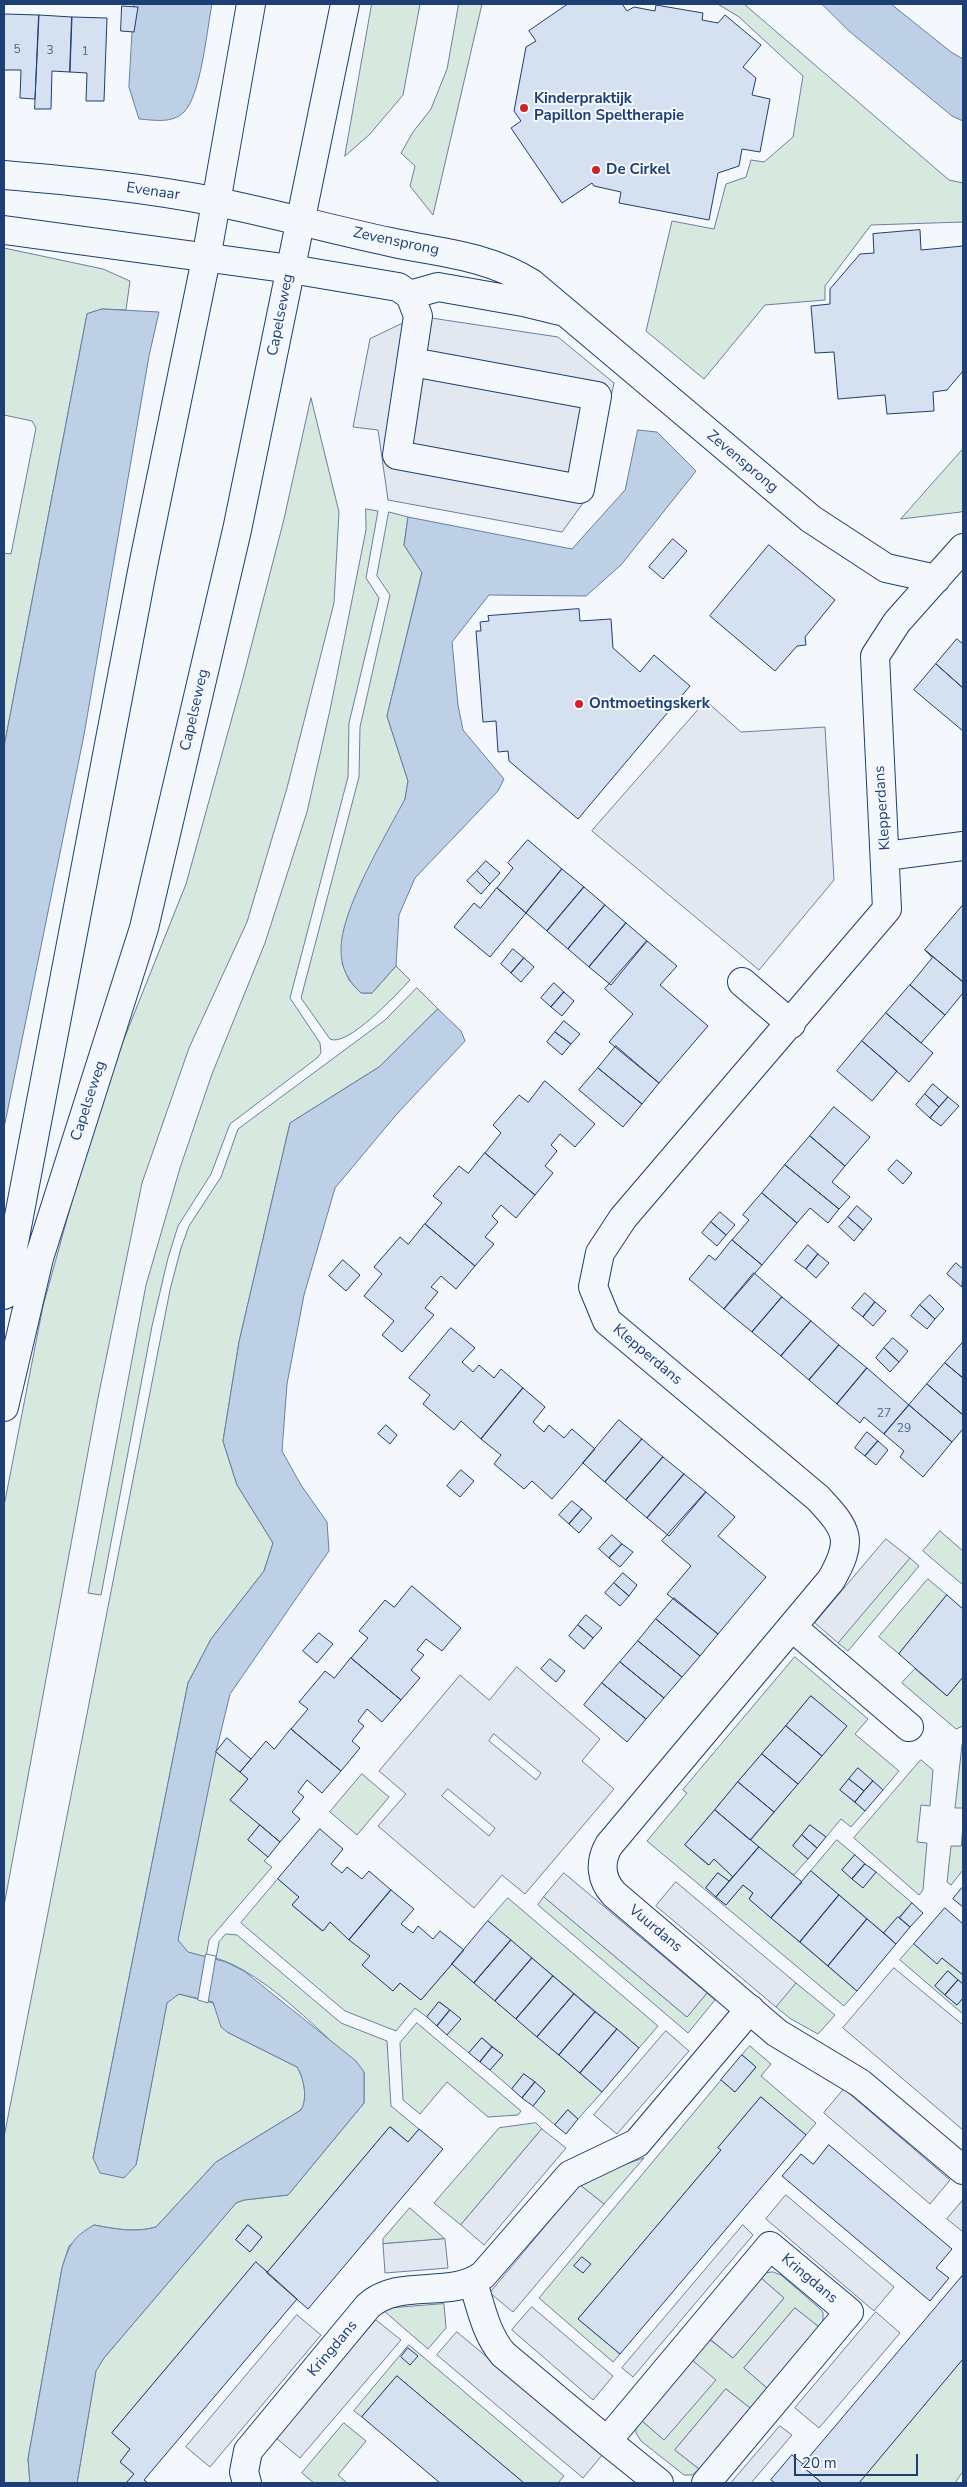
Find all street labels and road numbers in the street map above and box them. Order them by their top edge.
street label: Evenaar [125,179,181,205]
street label: Zevensprong [351,224,441,260]
street label: Capelseweg [264,272,298,358]
street label: Zevensprong [703,427,781,497]
street label: Capelseweg [177,667,213,753]
street label: Klepperdans [871,765,895,851]
street label: Capelseweg [68,1059,110,1143]
street label: Klepperdans [609,1321,685,1389]
street label: Vuurdans [625,1901,685,1957]
street label: Kringdans [777,2250,841,2308]
street label: Kringdans [304,2317,362,2381]

